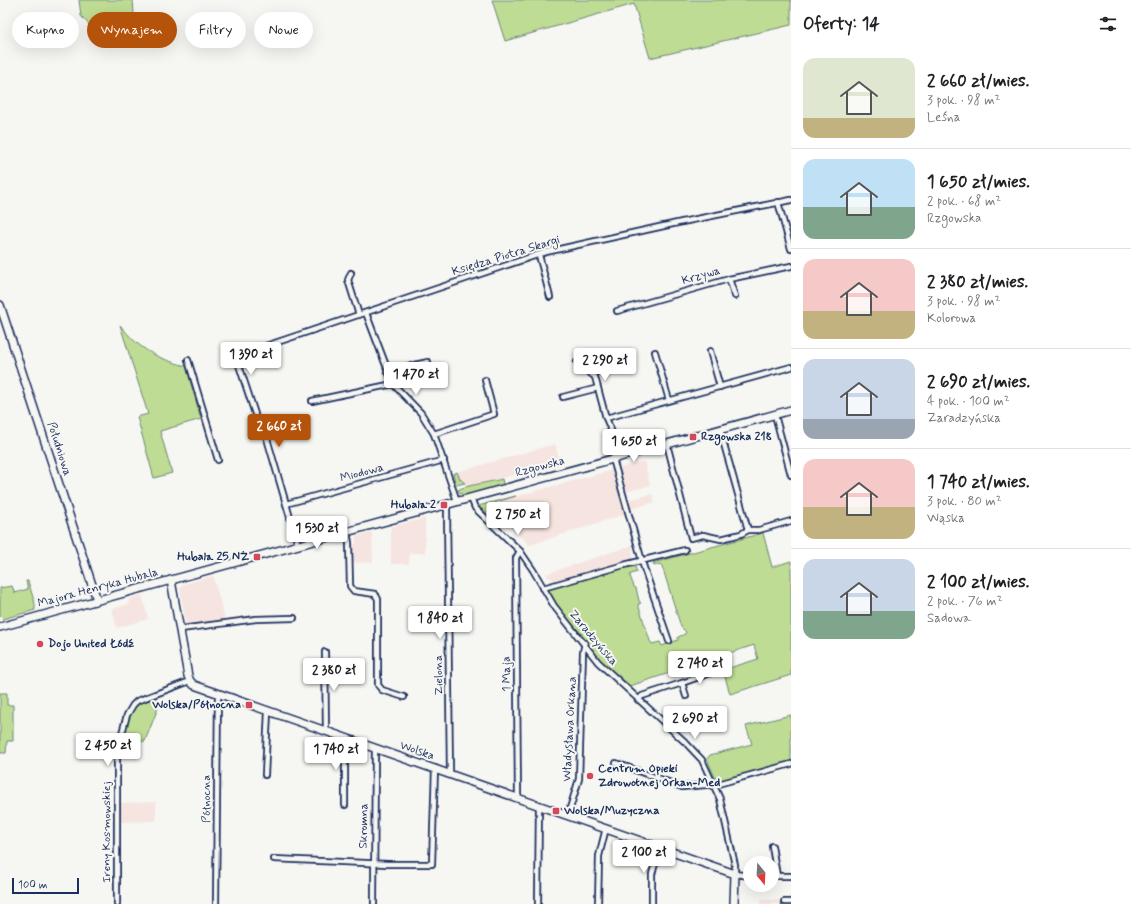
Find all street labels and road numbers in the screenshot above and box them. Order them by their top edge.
street label: Księdza Piotra Skargi [450,232,562,280]
street label: Krzywa [680,263,722,289]
street label: Południowa [43,420,75,478]
street label: Rzgowska [514,453,566,481]
street label: Miodowa [338,460,386,486]
street label: Majora Henryka Hubala [36,564,160,612]
street label: Zaradzyńska [565,607,621,669]
street label: Zielona [431,655,447,695]
street label: 1 Maja [499,656,515,692]
street label: Władysława Orkana [559,676,581,782]
street label: Wolska [398,738,437,764]
street label: Północna [199,775,215,823]
street label: Ireny Kosmowskiej [99,781,115,883]
street label: Skromna [356,803,372,849]

